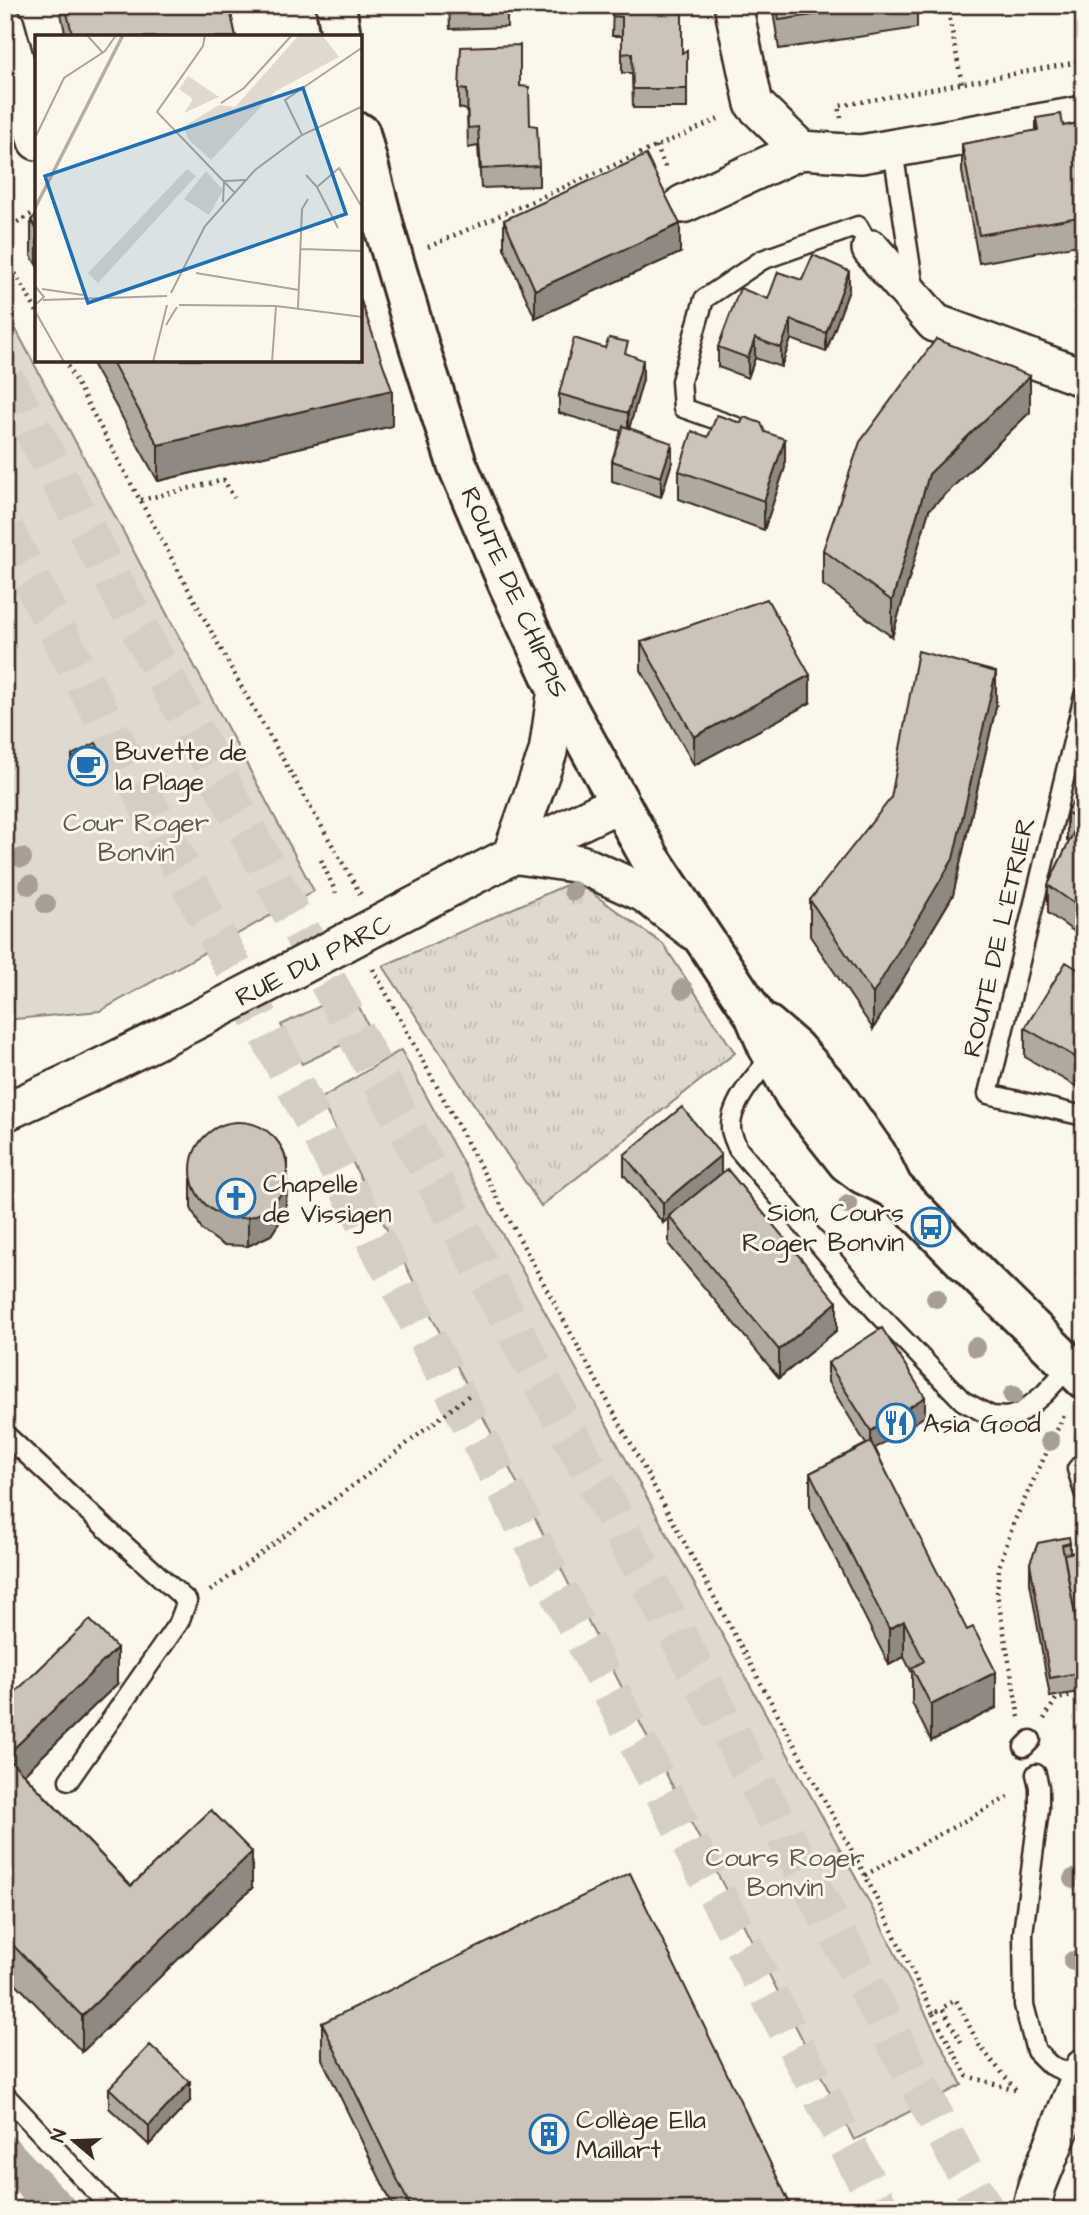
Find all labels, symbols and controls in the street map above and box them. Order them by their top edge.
inset map [35,35,362,362]
street label: ROUTE DE CHIPPIS [451,481,577,703]
place label: Buvette de la Plage [115,734,247,802]
cafe icon: Buvette de la Plage [67,745,109,787]
park label: Cour Roger Bonvin [63,805,209,871]
street label: ROUTE DE L'ETRIER [954,814,1044,1061]
street label: RUE DU PARC [229,906,398,1016]
place label: Chapelle de Vissigen [263,1166,392,1234]
church icon: Chapelle de Vissigen [215,1177,257,1219]
place label: Sion, Cours Roger Bonvin [742,1195,904,1263]
bus stop icon: Sion, Cours Roger Bonvin [910,1206,952,1248]
restaurant icon: Asia Good [875,1402,917,1444]
place label: Asia Good [923,1406,1041,1442]
park label: Cours Roger Bonvin [705,1840,865,1906]
place label: Collège Ella Maillart [576,2102,706,2168]
north arrow [38,2106,108,2176]
building icon: Collège Ella Maillart [528,2113,570,2155]
text: N [45,2126,74,2146]

